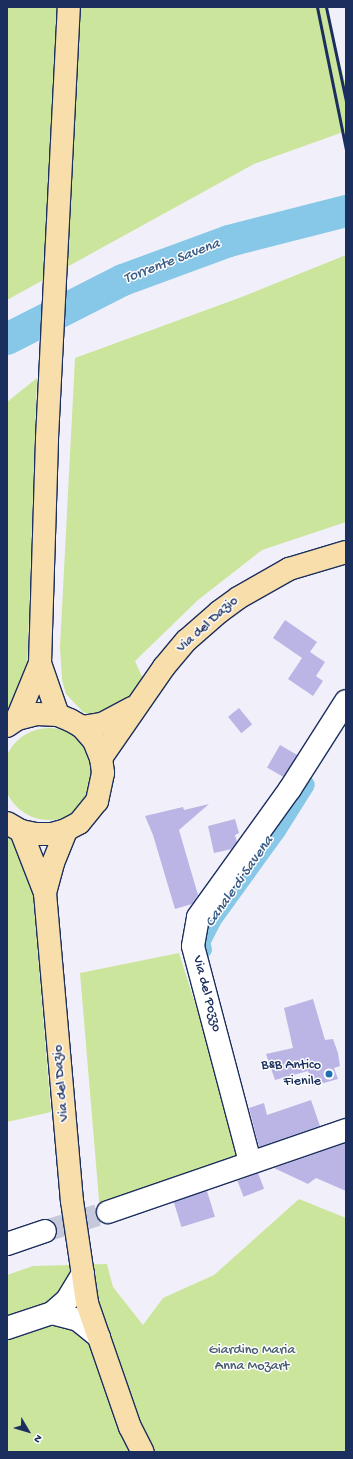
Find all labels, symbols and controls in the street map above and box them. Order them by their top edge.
water label: Torrente Savena [121,235,223,289]
street label: Via del Dazio [174,593,242,657]
water label: Canale di Savena [202,833,278,931]
street label: Via del Pozzo [188,954,224,1034]
street label: Via del Dazio [50,1044,74,1122]
place label: B&B Antico Fienile [261,1058,321,1090]
marker: B&B Antico Fienile [324,1069,334,1079]
park label: Giardino Maria Anna Mozart [209,1343,295,1376]
north arrow [8,1411,48,1451]
text: N [31,1432,44,1445]

